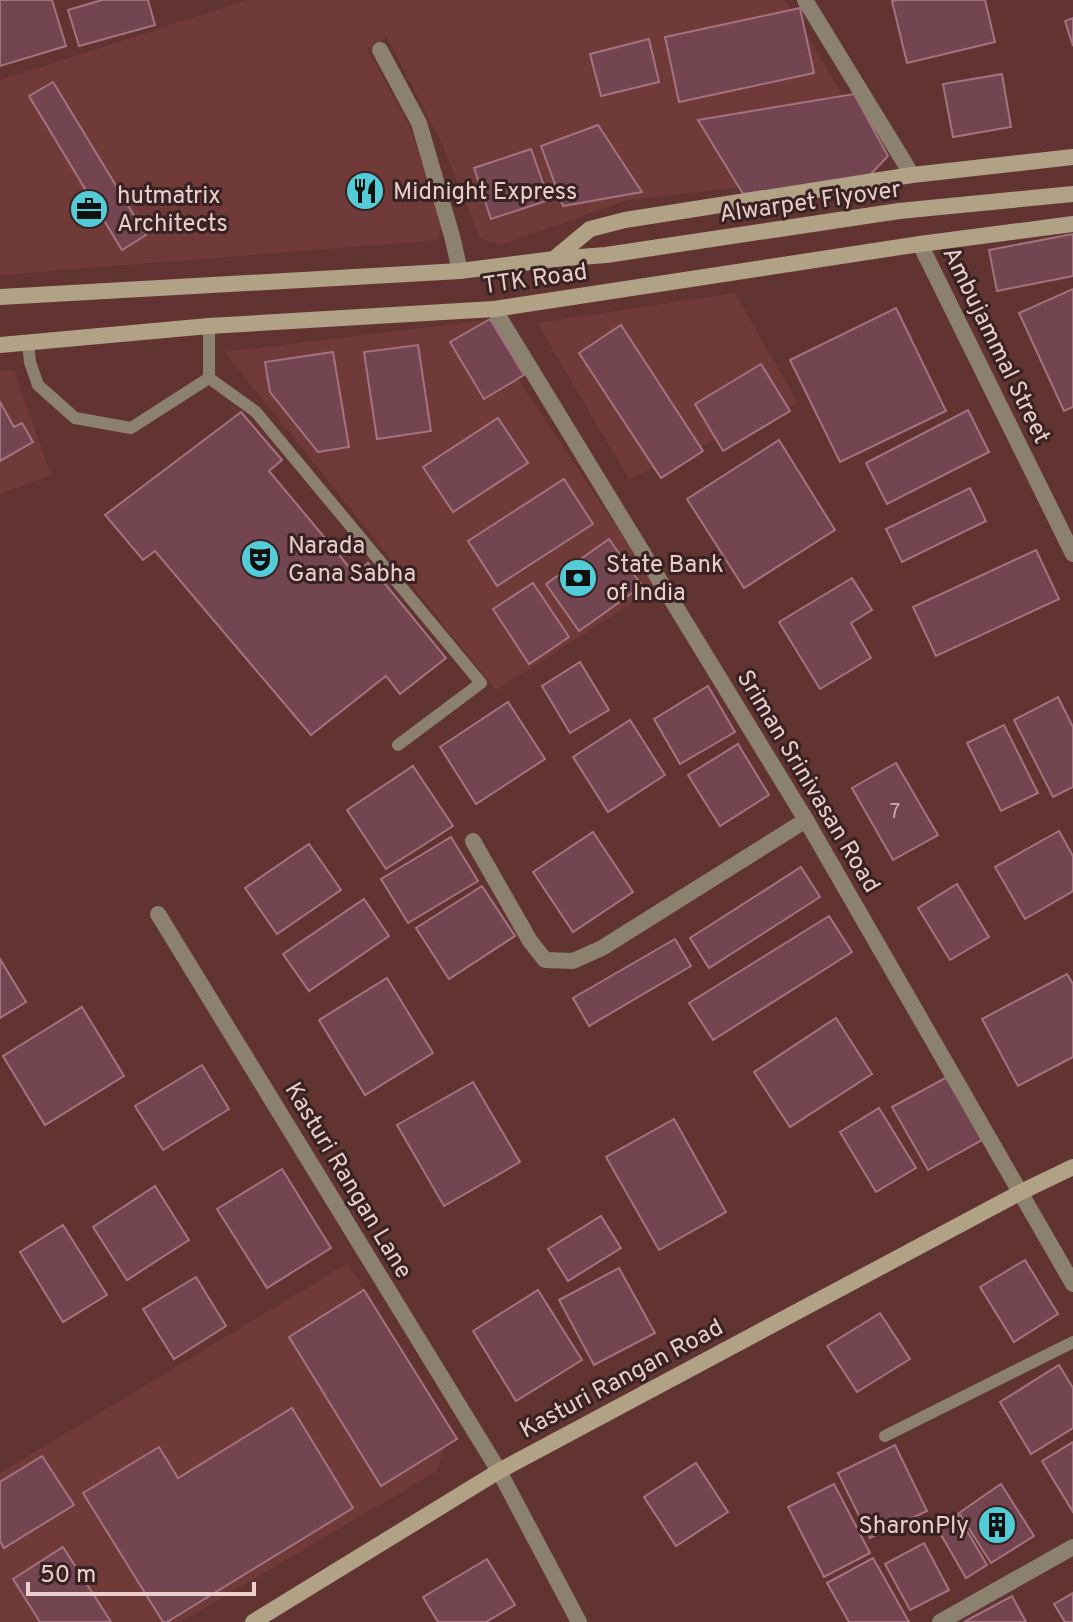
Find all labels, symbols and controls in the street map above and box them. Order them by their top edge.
restaurant icon: Midnight Express [344,170,386,212]
street label: Alwarpet Flyover [717,175,903,231]
place label: Midnight Express [393,178,577,208]
place label: hutmatrix Architects [117,182,228,240]
office icon: hutmatrix Architects [68,188,110,230]
street label: Ambujammal Street [935,243,1056,449]
street label: TTK Road [481,258,589,302]
place label: Narada Gana Sabha [288,532,416,590]
theatre icon: Narada Gana Sabha [239,538,281,580]
place label: State Bank of India [606,551,724,609]
bank icon: State Bank of India [557,557,599,599]
street label: Sriman Srinivasan Road [729,665,886,899]
house number: 7 [890,800,900,826]
street label: Kasturi Rangan Lane [277,1077,418,1285]
street label: Kasturi Rangan Road [515,1313,729,1446]
building icon: SharonPly [976,1504,1018,1546]
place label: SharonPly [858,1512,969,1542]
scale bar [28,1546,254,1596]
text: 50 m [40,1561,96,1591]

